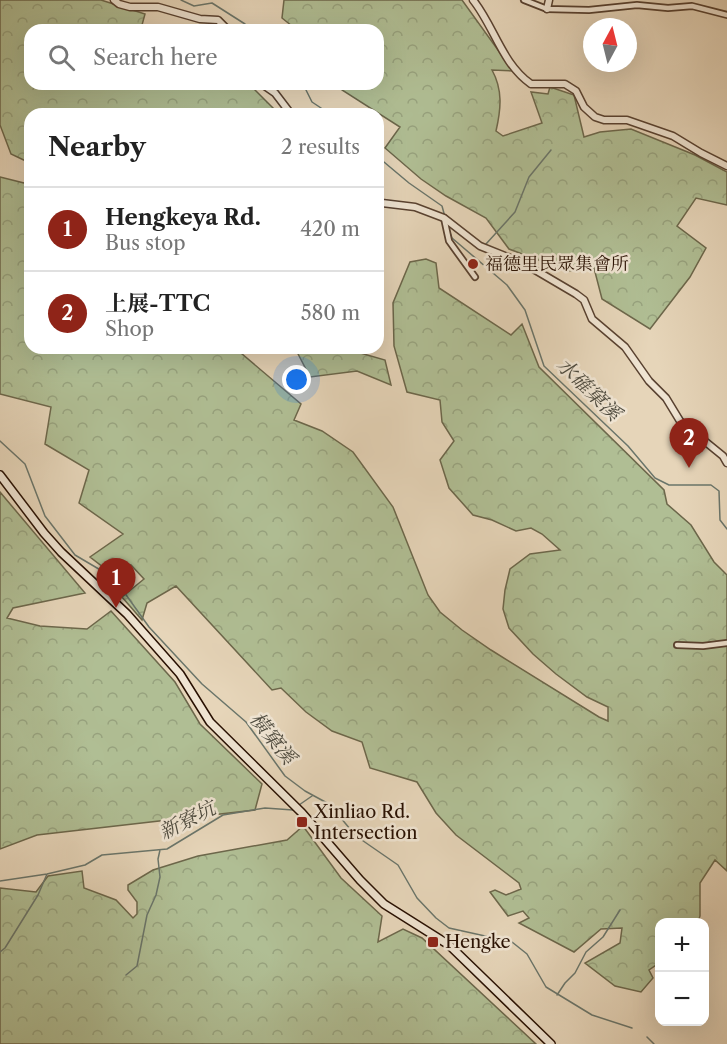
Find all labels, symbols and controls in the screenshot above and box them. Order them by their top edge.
north arrow [583,18,637,72]
search box [24,24,384,90]
icon: search [45,41,78,74]
text: Search here [93,44,218,71]
text: Nearby [48,131,146,163]
text: 2 results [281,135,360,159]
text: Hengkeya Rd. [105,204,261,231]
text: 1 [63,217,72,241]
text: 420 m [300,217,360,241]
text: Bus stop [105,231,186,255]
place label: 福德里民眾集會所 [485,253,629,275]
marker: 福德里民眾集會所 [466,257,480,271]
text: 上展-TTC [105,290,210,317]
text: 2 [62,301,73,325]
text: 580 m [301,301,360,325]
text: Shop [105,317,154,341]
water label: 水確窠溪 [552,353,628,427]
your location [282,365,311,394]
pin: 2 [670,418,708,468]
pin: 1 [96,558,136,608]
water label: 橫窠溪 [245,707,302,770]
water label: 新寮坑 [155,794,222,844]
place label: Xinliao Rd. Intersection [313,801,418,844]
marker: Xinliao Rd. Intersection [295,815,309,829]
map controls [655,918,709,1026]
button: + [655,918,709,972]
place label: Hengke [445,931,511,953]
marker: Hengke [426,935,440,949]
button: − [655,972,709,1026]

